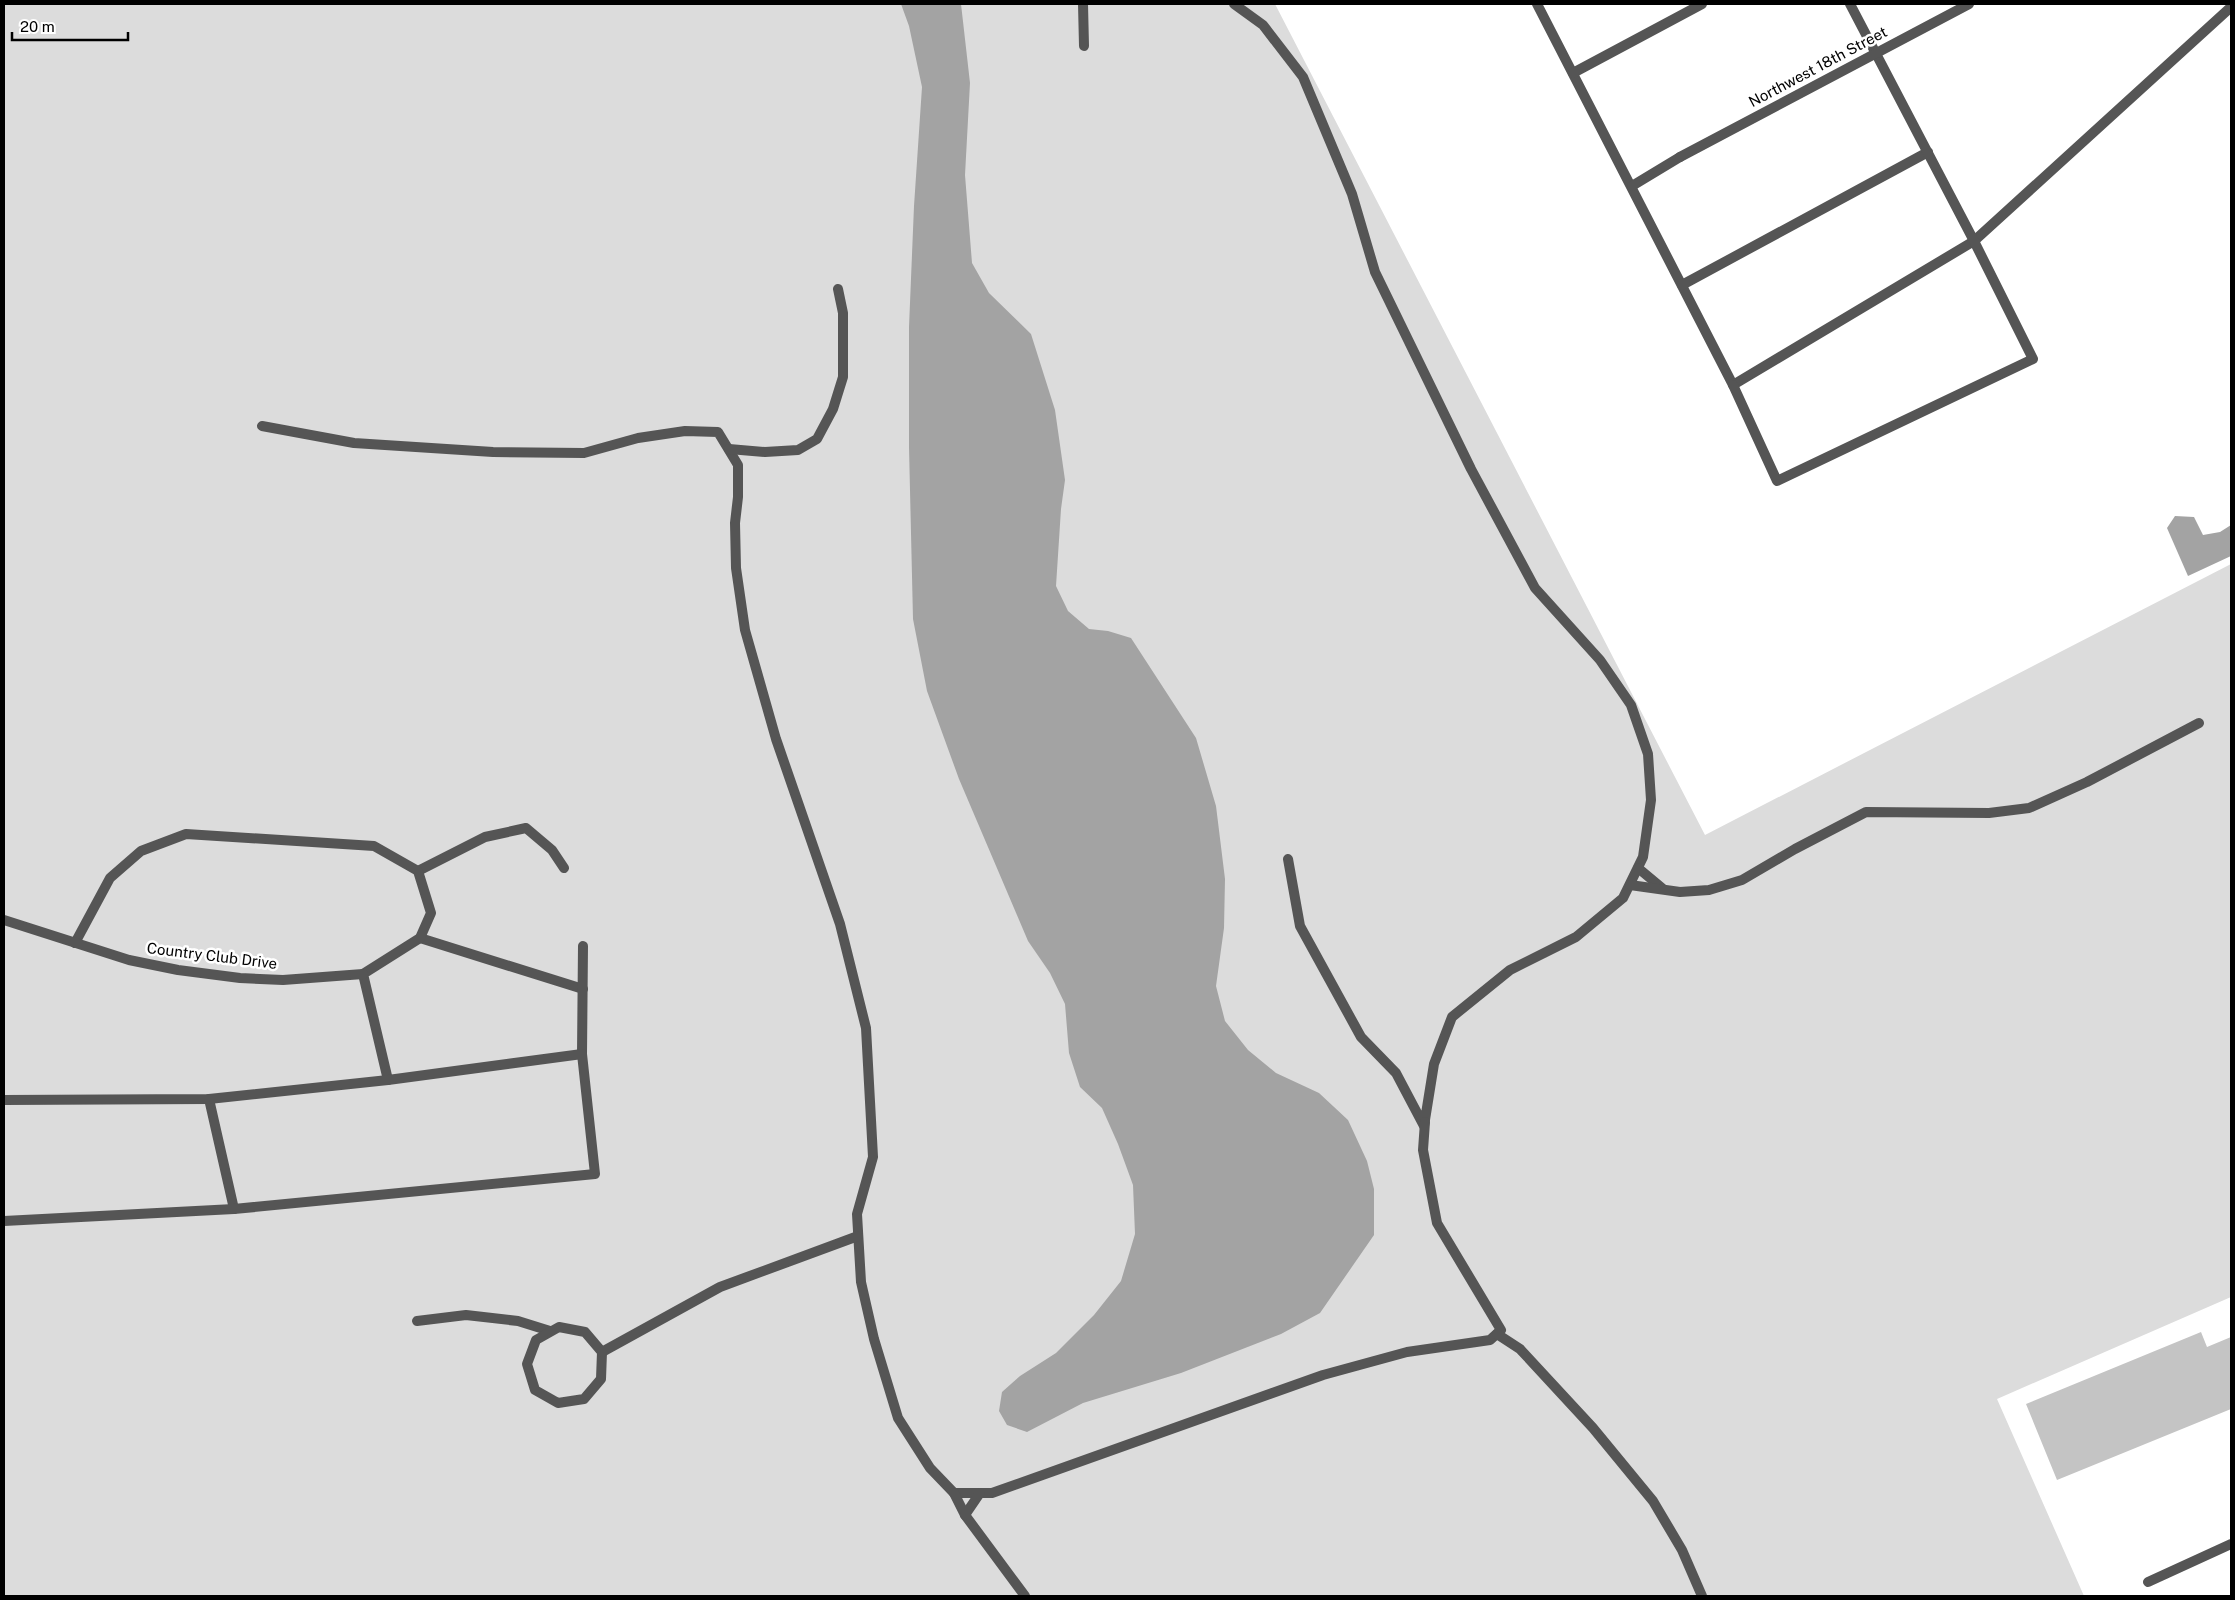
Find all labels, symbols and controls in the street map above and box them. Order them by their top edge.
scale bar [12,10,129,42]
text: 20 m [20,18,55,35]
street label: Northwest 18th Street [1746,23,1890,110]
street label: Country Club Drive [146,939,278,972]

